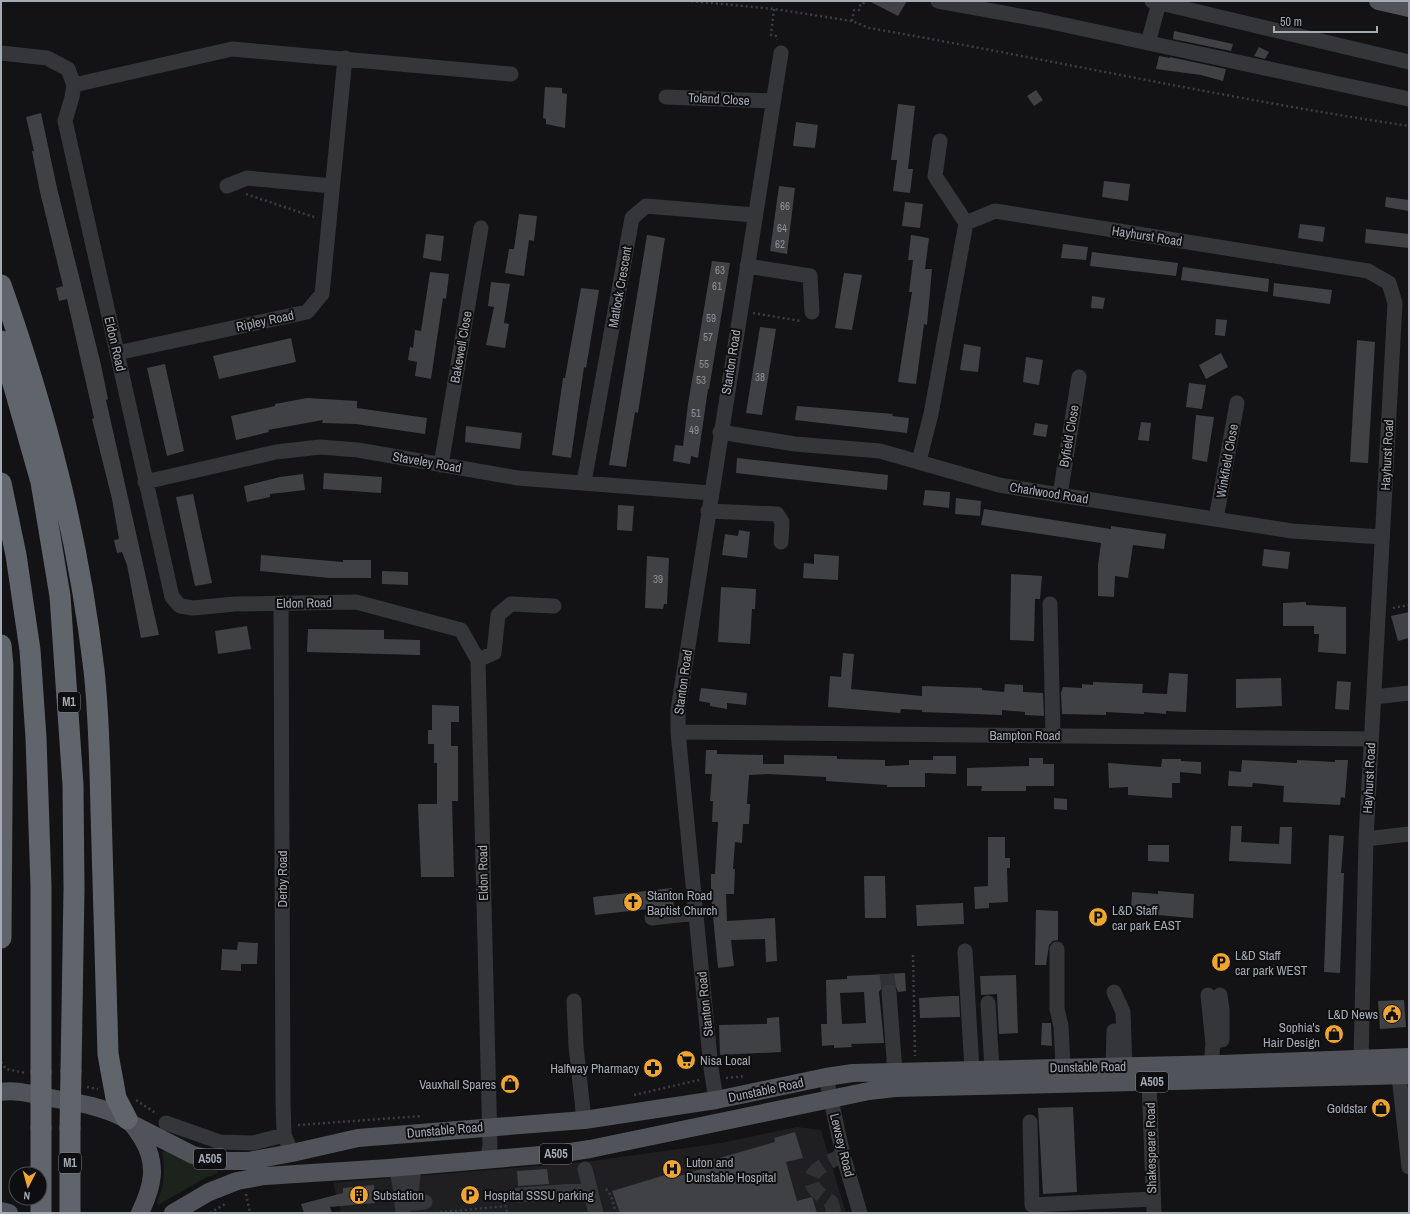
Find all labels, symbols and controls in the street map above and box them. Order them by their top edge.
scale bar [1274,8,1377,34]
text: 50 m [1280,14,1302,30]
street label: Toland Close [688,89,750,109]
house number: 66 [780,199,790,213]
house number: 64 [777,221,787,235]
street label: Hayhurst Road [1111,222,1184,250]
house number: 62 [775,237,785,251]
street label: Matlock Crescent [604,245,636,329]
house number: 63 [715,263,725,277]
house number: 61 [712,279,722,293]
street label: Ripley Road [235,307,296,335]
street label: Bakewell Close [446,310,476,384]
house number: 59 [706,311,716,325]
street label: Eldon Road [100,315,130,373]
street label: Stanton Road [718,328,745,396]
house number: 57 [703,330,713,344]
house number: 55 [699,357,709,371]
house number: 38 [755,370,765,384]
house number: 53 [696,373,706,387]
street label: Byfield Close [1055,404,1083,468]
house number: 51 [691,406,701,420]
street label: Hayhurst Road [1377,419,1397,491]
house number: 49 [689,423,699,437]
street label: Winkfield Close [1212,423,1242,499]
street label: Staveley Road [391,448,463,476]
street label: Charlwood Road [1008,478,1090,508]
house number: 39 [653,572,663,586]
street label: Eldon Road [276,594,332,612]
street label: Stanton Road [670,648,696,715]
road number: M1 [58,692,80,712]
street label: Bampton Road [989,727,1061,744]
street label: Hayhurst Road [1359,742,1379,814]
street label: Eldon Road [474,845,492,901]
street label: Derby Road [274,850,291,907]
place label: Stanton Road Baptist Church [647,887,718,919]
church icon: Stanton Road Baptist Church [622,891,644,913]
place label: L&D Staff car park EAST [1112,902,1182,934]
parking icon: L&D Staff car park EAST [1087,906,1109,928]
place label: L&D Staff car park WEST [1235,947,1308,979]
parking icon: L&D Staff car park WEST [1210,951,1232,973]
street label: Stanton Road [693,971,717,1037]
public building icon: L&D News [1381,1003,1403,1025]
place label: L&D News [1328,1006,1378,1023]
place label: Sophia's Hair Design [1263,1019,1320,1051]
shop icon: Sophia's Hair Design [1323,1023,1345,1045]
supermarket icon: Nisa Local [675,1049,697,1071]
place label: Nisa Local [700,1052,750,1069]
pharmacy icon: Halfway Pharmacy [642,1057,664,1079]
street label: Dunstable Road [1050,1058,1126,1076]
place label: Halfway Pharmacy [550,1060,640,1077]
road number: A505 [1136,1072,1168,1092]
shop icon: Vauxhall Spares [499,1073,521,1095]
street label: Dunstable Road [727,1074,805,1106]
place label: Vauxhall Spares [419,1076,496,1093]
shop icon: Goldstar [1370,1097,1392,1119]
place label: Goldstar [1327,1100,1367,1117]
street label: Shakespeare Road [1142,1102,1160,1194]
street label: Lewsey Road [826,1112,858,1178]
street label: Dunstable Road [406,1118,484,1142]
road number: A505 [540,1144,572,1164]
road number: A505 [194,1149,226,1169]
road number: M1 [59,1153,81,1173]
place label: Luton and Dunstable Hospital [686,1154,776,1186]
hospital icon: Luton and Dunstable Hospital [661,1158,683,1180]
north arrow [8,1166,48,1206]
building icon: Substation [348,1184,370,1206]
parking icon: Hospital SSSU parking [459,1184,481,1206]
place label: Substation [373,1187,424,1204]
place label: Hospital SSSU parking [484,1187,594,1204]
text: N [23,1189,31,1203]

